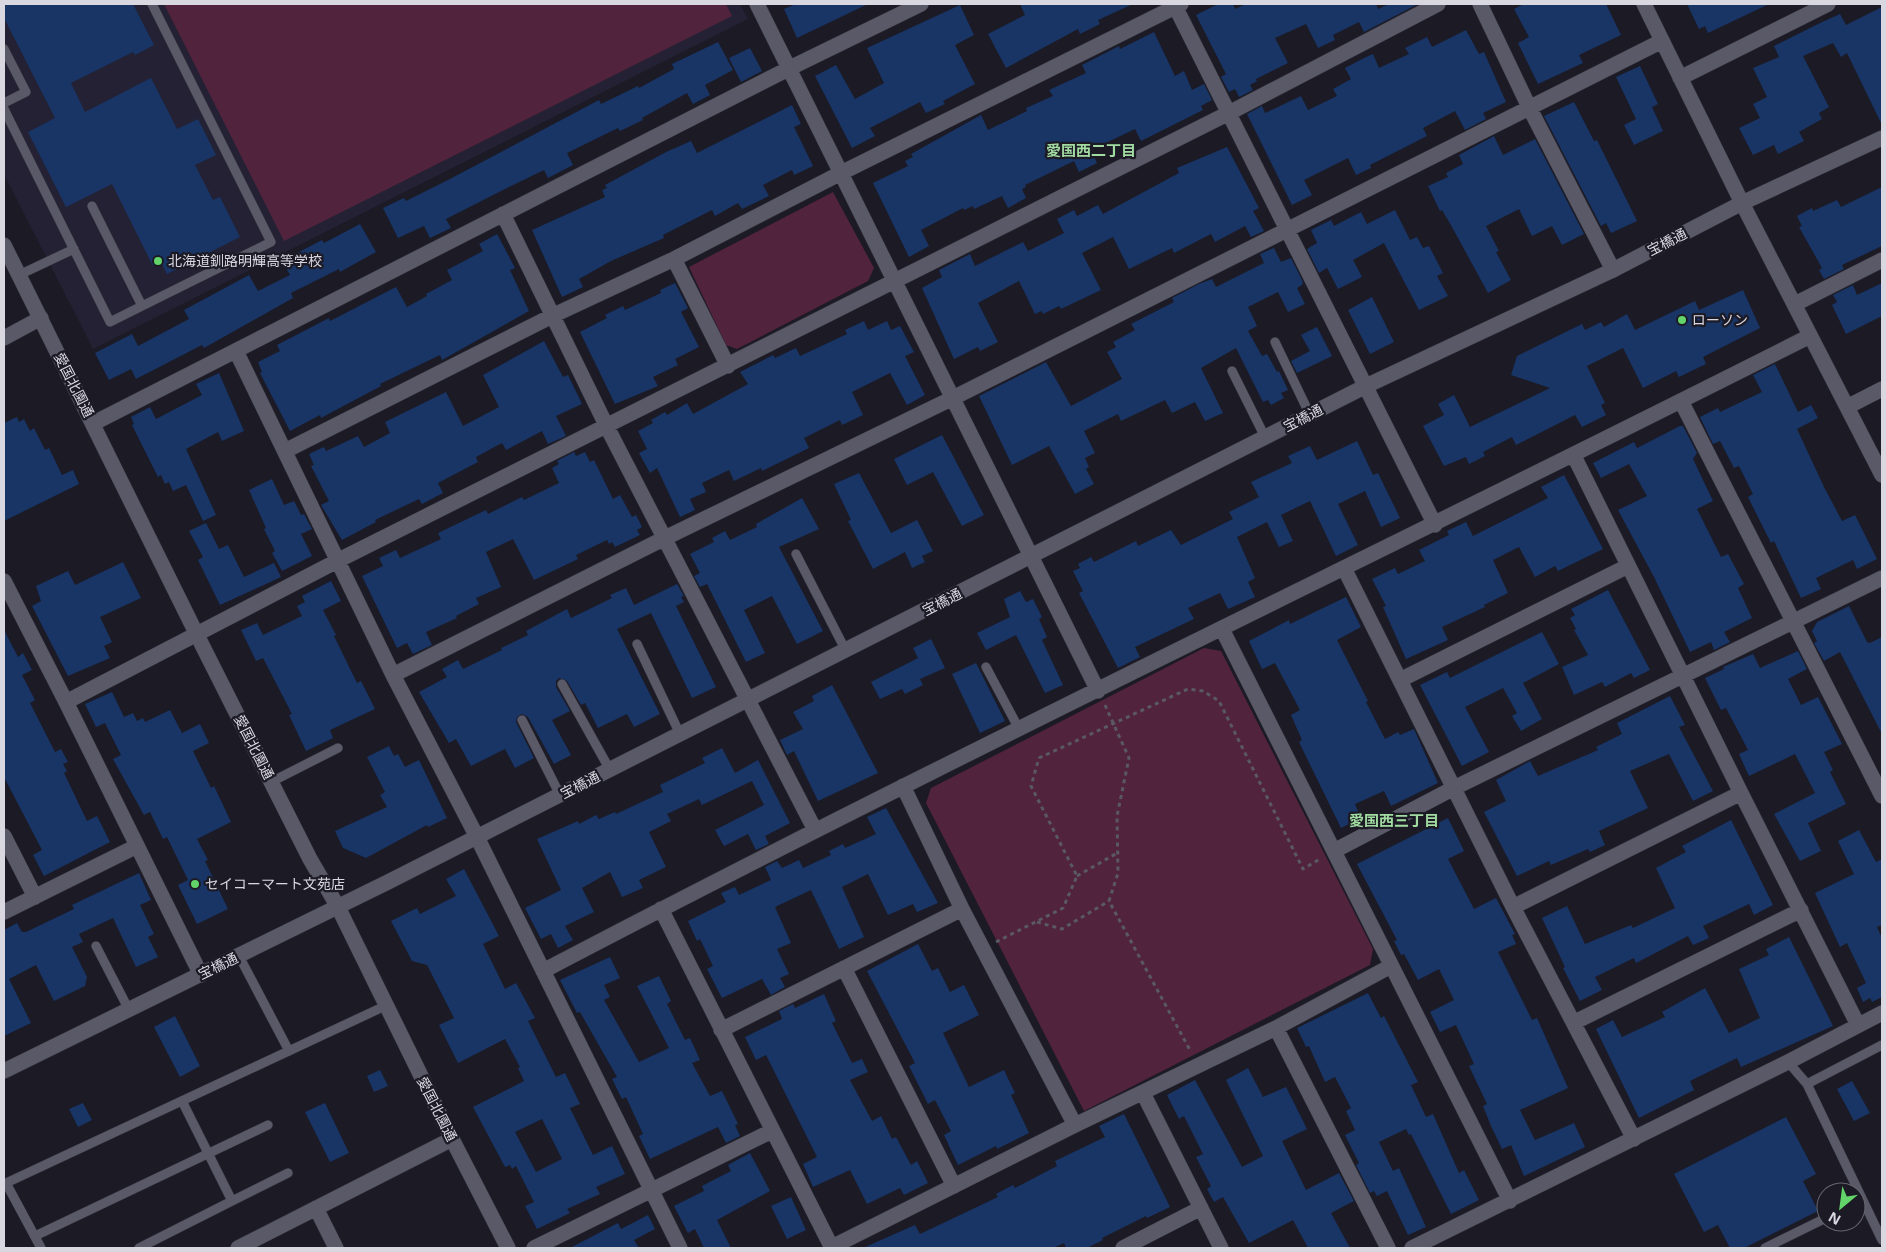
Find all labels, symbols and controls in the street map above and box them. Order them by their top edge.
district label: 愛国西二丁目 [1046,140,1136,160]
street label: 宝橋通 [1644,224,1690,260]
place label: 北海道釧路明輝高等学校 [168,251,322,270]
marker: 北海道釧路明輝高等学校 [152,255,164,267]
place label: ローソン [1692,310,1748,329]
marker: ローソン [1676,314,1688,326]
street label: 愛国北園通 [50,349,99,420]
street label: 宝橋通 [1280,400,1326,436]
street label: 宝橋通 [919,584,965,620]
street label: 愛国北園通 [230,711,279,782]
street label: 宝橋通 [557,767,603,803]
district label: 愛国西三丁目 [1349,810,1439,830]
place label: セイコーマート文苑店 [205,874,345,893]
marker: セイコーマート文苑店 [189,878,201,890]
street label: 宝橋通 [195,948,241,983]
street label: 愛国北園通 [413,1073,462,1144]
north arrow [1816,1182,1866,1232]
text: N [1825,1208,1844,1230]

